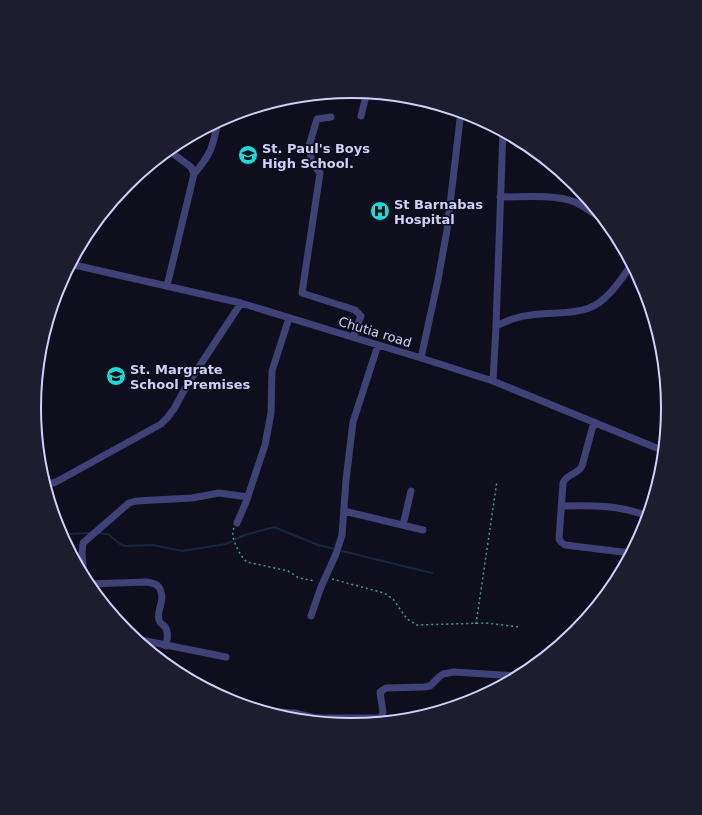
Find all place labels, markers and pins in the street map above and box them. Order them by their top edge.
place label: St. Paul's Boys High School. [262,141,370,171]
school or university icon: St. Paul's Boys High School. [237,144,259,166]
place label: St Barnabas Hospital [394,197,483,227]
hospital icon: St Barnabas Hospital [369,200,391,222]
place label: St. Margrate School Premises [130,362,250,392]
school or university icon: St. Margrate School Premises [105,365,127,387]

